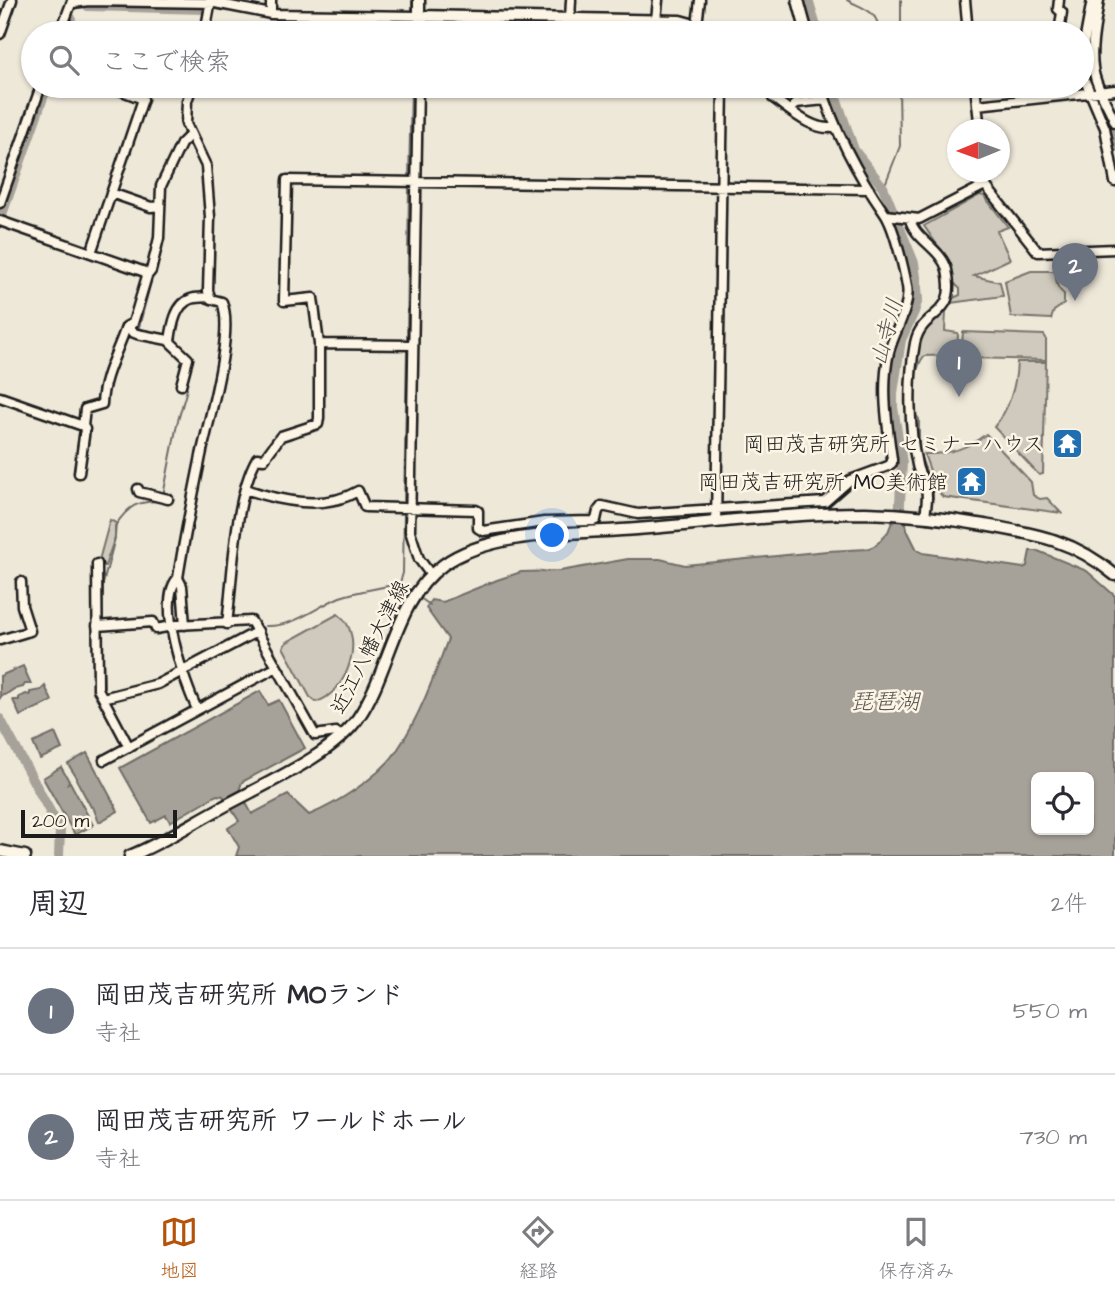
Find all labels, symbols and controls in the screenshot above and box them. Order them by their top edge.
search box [21,21,1094,98]
icon: search [45,41,83,79]
text: ここで検索 [101,44,231,80]
north arrow [947,119,1010,182]
pin: 2 [1052,243,1098,301]
water label: 山寺川 [863,295,911,369]
pin: 1 [936,339,982,397]
temple icon: 岡田茂吉研究所 セミナーハウス [1050,427,1084,461]
place label: 岡田茂吉研究所 セミナーハウス [743,430,1044,459]
temple icon: 岡田茂吉研究所 MO美術館 [954,465,988,499]
place label: 岡田茂吉研究所 MO美術館 [698,468,948,497]
your location [535,518,569,552]
street label: 近江八幡大津線 [324,575,416,719]
water label: 琵琶湖 [851,686,922,718]
map controls [1031,772,1094,835]
button: locate [1031,772,1094,835]
scale bar [21,807,177,839]
text: 200 m [32,808,89,835]
text: 周辺 [28,883,88,925]
text: 2件 [1051,888,1087,920]
text: 岡田茂吉研究所 MOランド [95,977,404,1013]
text: 1 [50,995,52,1027]
text: 550 m [1013,995,1087,1027]
text: 寺社 [95,1017,141,1049]
text: 岡田茂吉研究所 ワールドホール [95,1103,467,1139]
text: 2 [44,1121,58,1153]
text: 730 m [1020,1121,1087,1153]
text: 寺社 [95,1143,141,1175]
tab: 地図 [160,1213,199,1285]
tab: 経路 [519,1213,558,1285]
tab: 保存済み [878,1213,955,1285]

